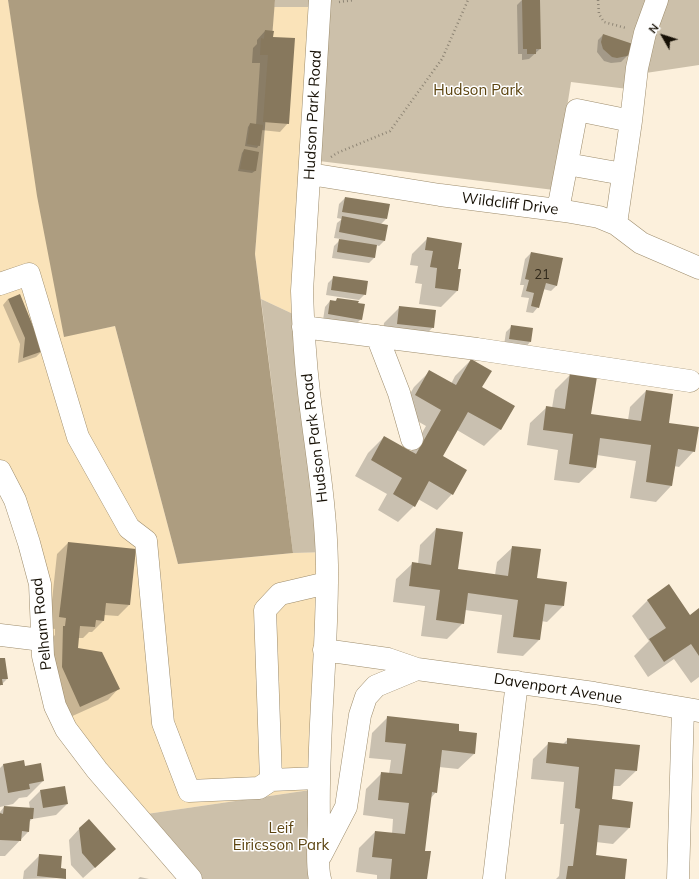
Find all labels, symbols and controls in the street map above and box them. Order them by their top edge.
north arrow [643,16,683,56]
text: N [646,21,662,36]
street label: Hudson Park Road [301,50,325,180]
park label: Hudson Park [433,81,523,99]
street label: Wildcliff Drive [461,189,559,219]
house number: 21 [534,267,550,283]
street label: Hudson Park Road [298,372,332,504]
street label: Pelham Road [28,577,56,671]
street label: Davenport Avenue [493,670,623,708]
park label: Leif Eiricsson Park [233,819,329,854]

